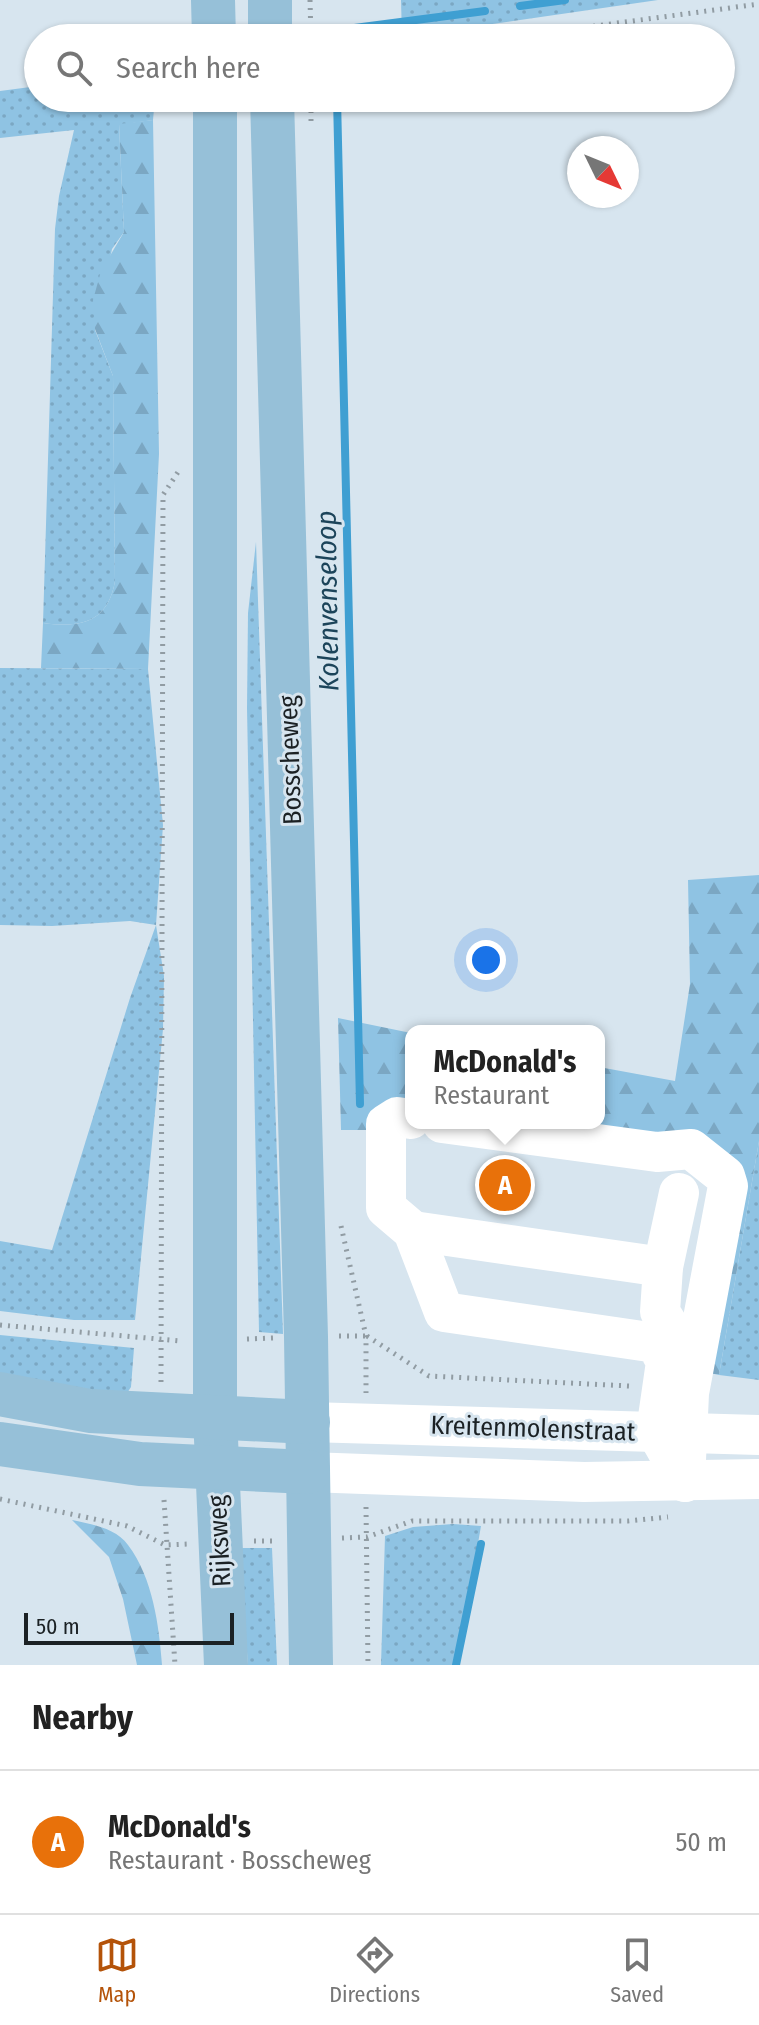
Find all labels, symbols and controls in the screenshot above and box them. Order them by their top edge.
search box [24,24,735,112]
icon: search [52,46,96,90]
text: Search here [116,50,261,86]
north arrow [567,136,639,208]
water label: Kolenvenseloop [309,510,346,692]
street label: Bosscheweg [273,694,308,825]
your location [466,940,506,980]
popup [405,1025,605,1129]
text: McDonald's [434,1044,576,1080]
text: Restaurant [434,1080,549,1111]
pin: A [479,1155,531,1215]
street label: Kreitenmolenstraat [430,1409,636,1448]
street label: Rijksweg [202,1493,237,1588]
scale bar [24,1609,234,1645]
text: 50 m [36,1613,80,1640]
text: Nearby [32,1697,133,1738]
text: McDonald's [108,1809,251,1845]
text: A [51,1827,65,1858]
text: 50 m [675,1827,727,1858]
text: Restaurant · Bosscheweg [108,1845,371,1876]
tab: Map [95,1933,139,2008]
tab: Directions [329,1933,420,2008]
tab: Saved [610,1933,664,2008]

